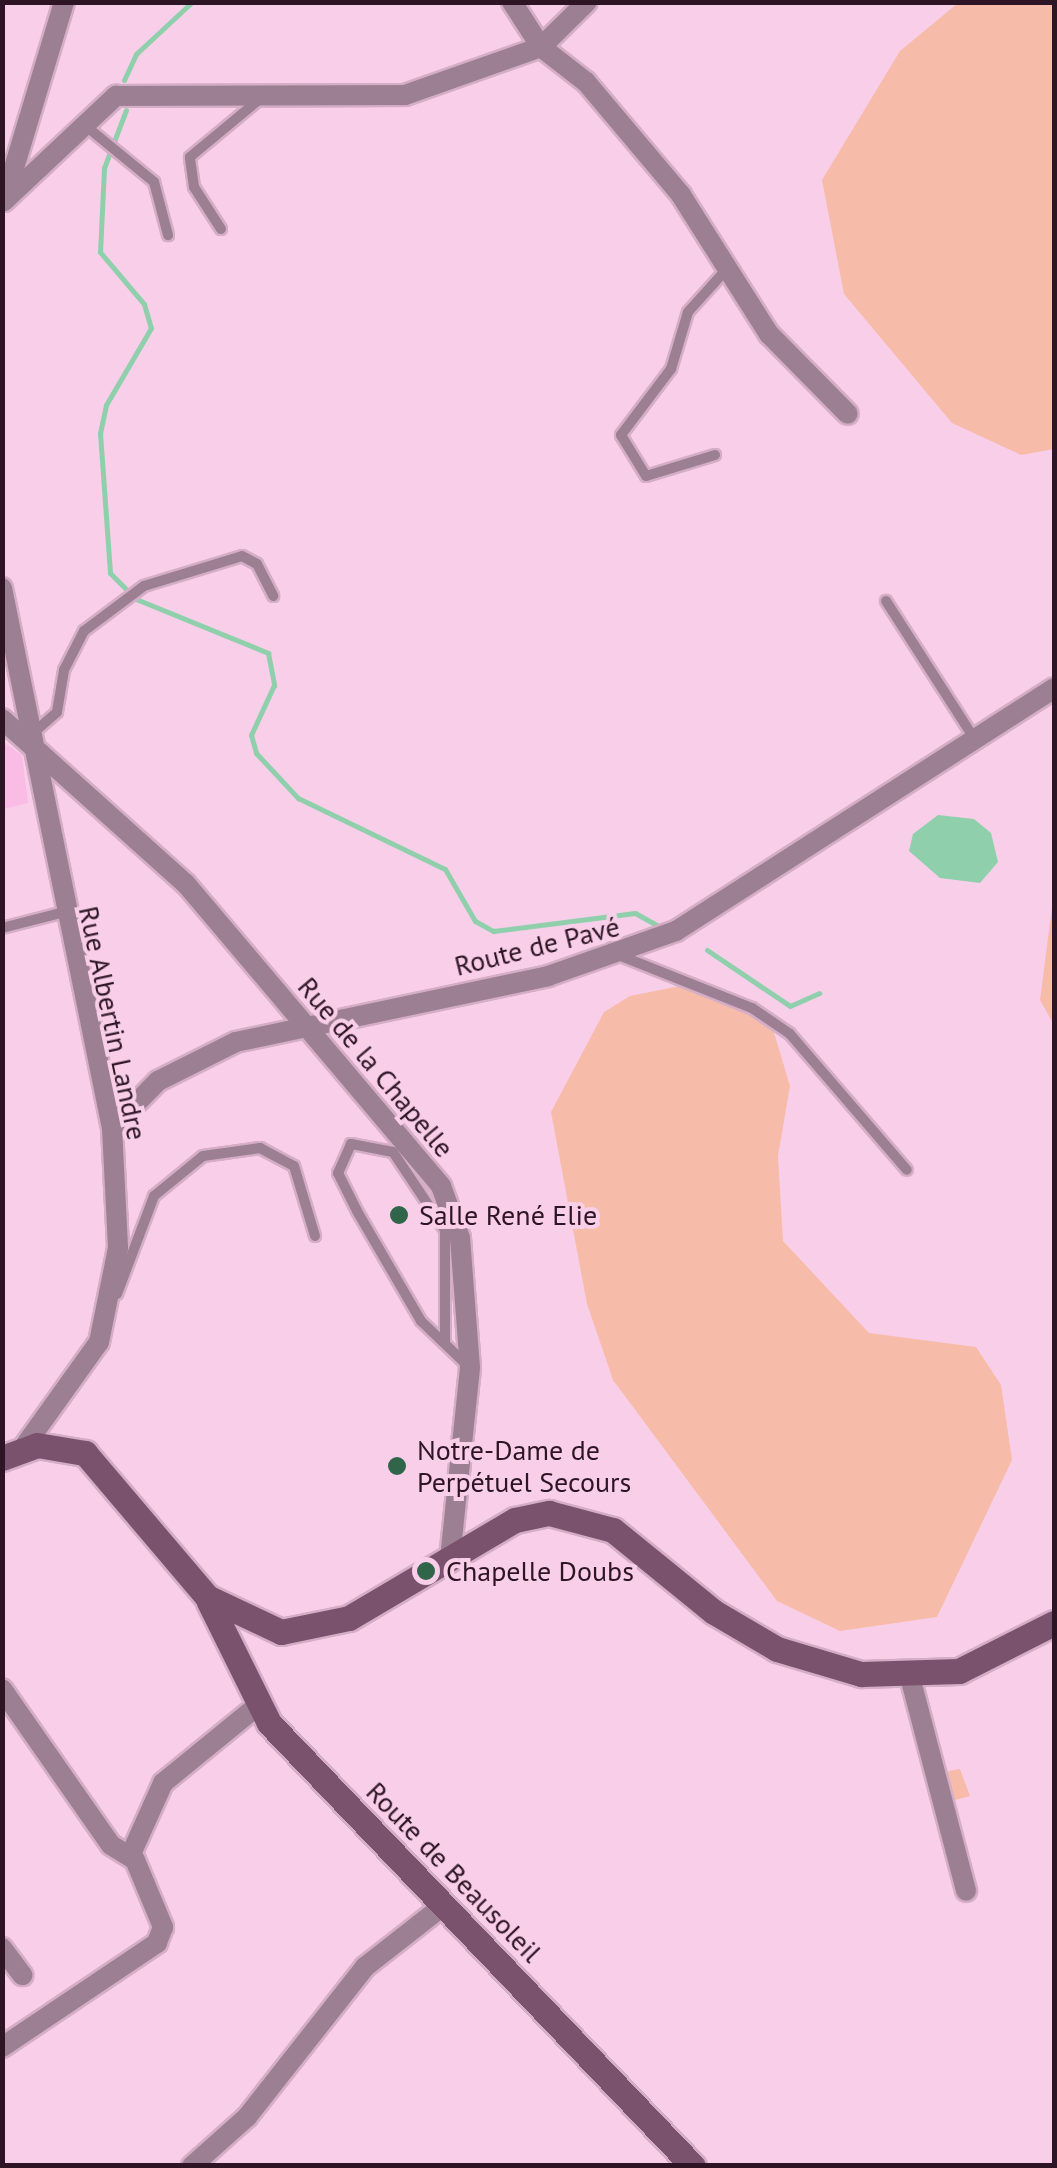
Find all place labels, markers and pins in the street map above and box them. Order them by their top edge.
place label: Salle René Elie [419,1198,597,1232]
marker: Salle René Elie [388,1204,410,1226]
place label: Notre-Dame de Perpétuel Secours [417,1433,631,1499]
marker: Notre-Dame de Perpétuel Secours [386,1455,408,1477]
place label: Chapelle Doubs [446,1554,634,1588]
marker: Chapelle Doubs [415,1560,437,1582]

